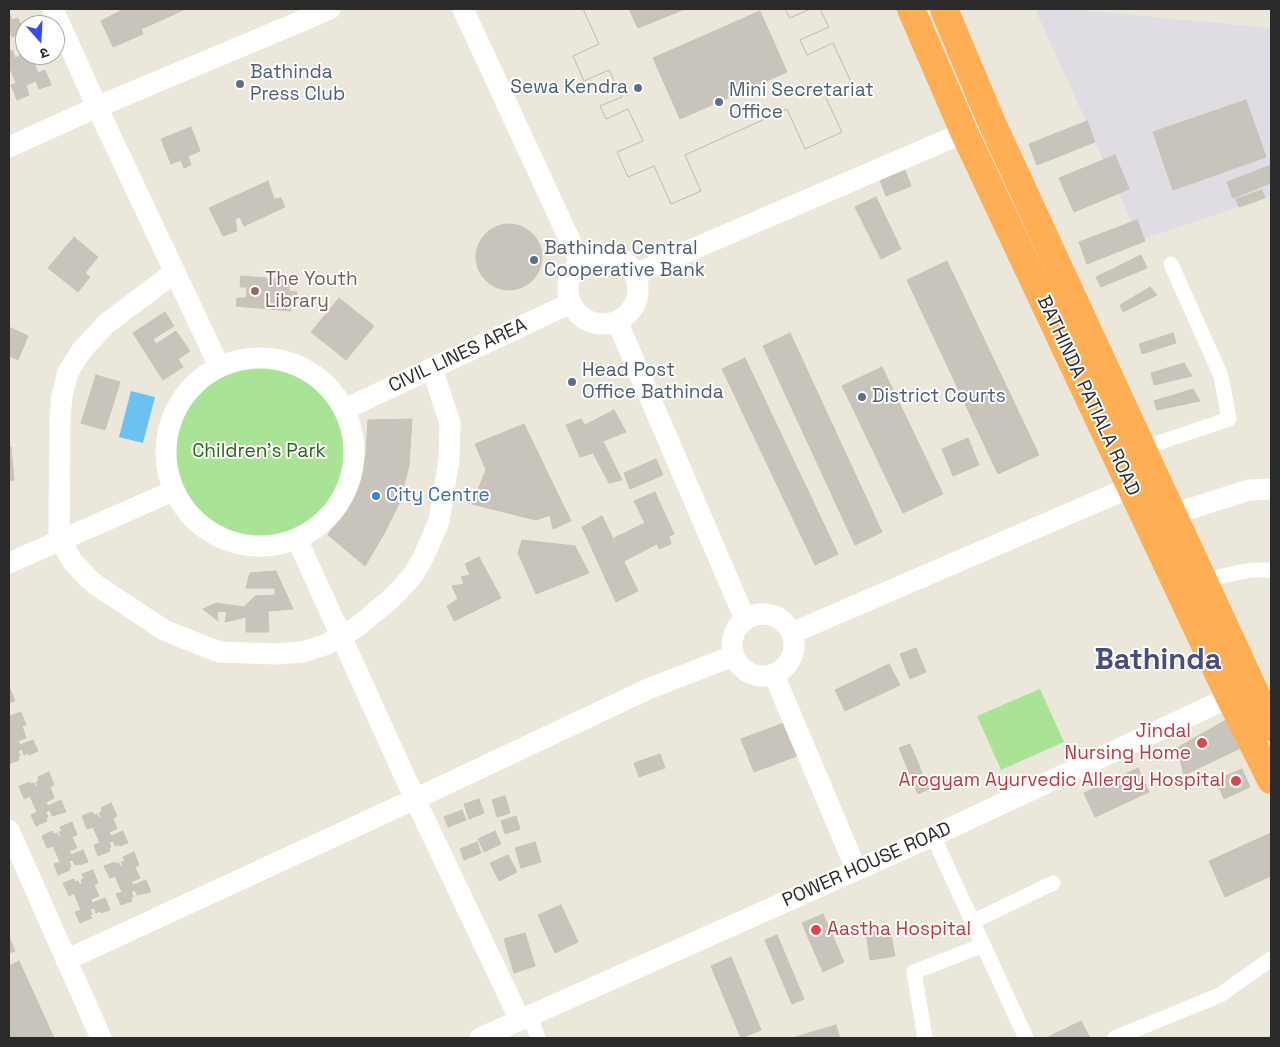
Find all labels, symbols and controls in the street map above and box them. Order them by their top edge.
north arrow [15,15,65,65]
text: उ [38,43,51,63]
place label: Bathinda Press Club [250,62,345,106]
place label: Sewa Kendra [510,77,628,99]
marker: Bathinda Press Club [234,78,246,90]
place label: Mini Secretariat Office [729,80,874,124]
marker: Sewa Kendra [632,82,644,94]
marker: Mini Secretariat Office [713,96,725,108]
place label: Bathinda Central Cooperative Bank [544,238,705,282]
marker: Bathinda Central Cooperative Bank [528,254,540,266]
place label: The Youth Library [265,269,358,313]
marker: The Youth Library [249,285,261,297]
street label: BATHINDA PATIALA ROAD [1032,292,1144,500]
street label: CIVIL LINES AREA [385,314,531,398]
place label: Head Post Office Bathinda [582,360,724,404]
marker: Head Post Office Bathinda [566,376,578,388]
place label: District Courts [872,386,1006,408]
marker: District Courts [856,391,868,403]
park label: Children's Park [192,441,326,463]
place label: City Centre [386,485,490,507]
marker: City Centre [370,490,382,502]
district label: Bathinda [1095,644,1221,678]
place label: Jindal Nursing Home [1065,721,1191,765]
marker: Jindal Nursing Home [1195,736,1209,750]
place label: Arogyam Ayurvedic Allergy Hospital [898,770,1225,792]
marker: Arogyam Ayurvedic Allergy Hospital [1229,774,1243,788]
street label: POWER HOUSE ROAD [779,818,955,912]
place label: Aastha Hospital [827,919,971,941]
marker: Aastha Hospital [809,923,823,937]

